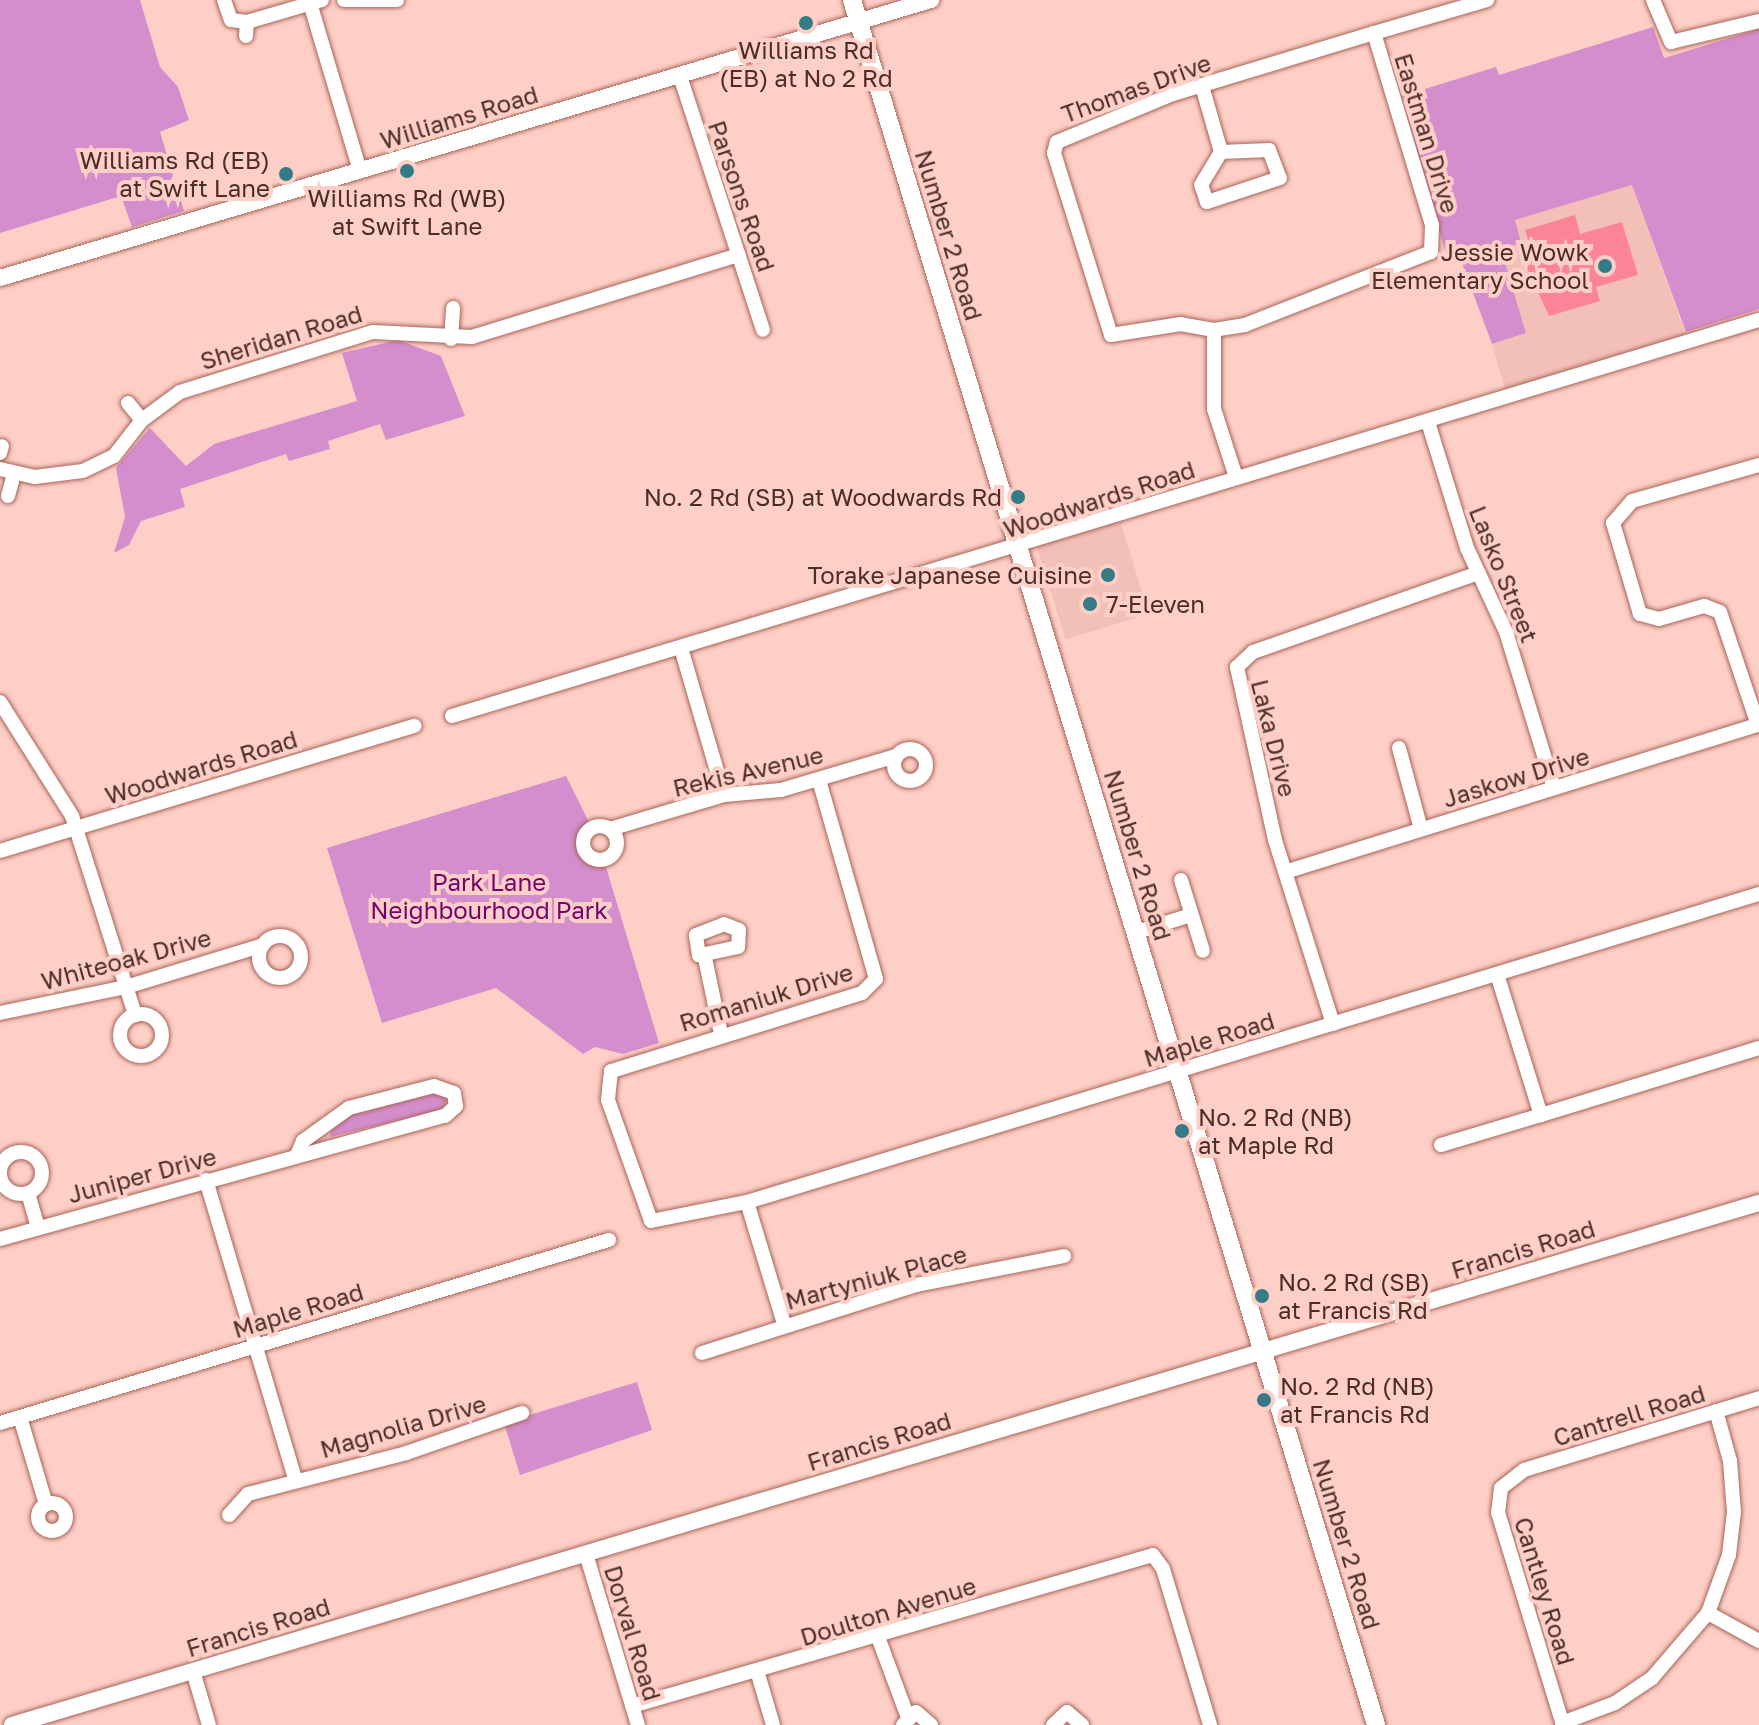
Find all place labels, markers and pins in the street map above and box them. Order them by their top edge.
marker: Williams Rd (EB) at No 2 Rd [797,14,815,32]
place label: Williams Rd (EB) at No 2 Rd [719,36,893,92]
place label: Williams Rd (EB) at Swift Lane [79,146,270,202]
marker: Williams Rd (WB) at Swift Lane [398,162,416,180]
marker: Williams Rd (EB) at Swift Lane [277,165,295,183]
place label: Williams Rd (WB) at Swift Lane [308,184,506,240]
place label: Jessie Wowk Elementary School [1371,238,1589,294]
marker: Jessie Wowk Elementary School [1596,257,1614,275]
place label: No. 2 Rd (SB) at Woodwards Rd [644,483,1002,511]
marker: No. 2 Rd (SB) at Woodwards Rd [1009,488,1027,506]
place label: Torake Japanese Cuisine [808,561,1092,589]
marker: Torake Japanese Cuisine [1099,566,1117,584]
place label: 7-Eleven [1106,590,1205,618]
marker: 7-Eleven [1081,595,1099,613]
place label: No. 2 Rd (NB) at Maple Rd [1198,1103,1353,1159]
marker: No. 2 Rd (NB) at Maple Rd [1173,1122,1191,1140]
place label: No. 2 Rd (SB) at Francis Rd [1278,1268,1430,1324]
marker: No. 2 Rd (SB) at Francis Rd [1253,1287,1271,1305]
place label: No. 2 Rd (NB) at Francis Rd [1280,1372,1435,1428]
marker: No. 2 Rd (NB) at Francis Rd [1255,1391,1273,1409]

